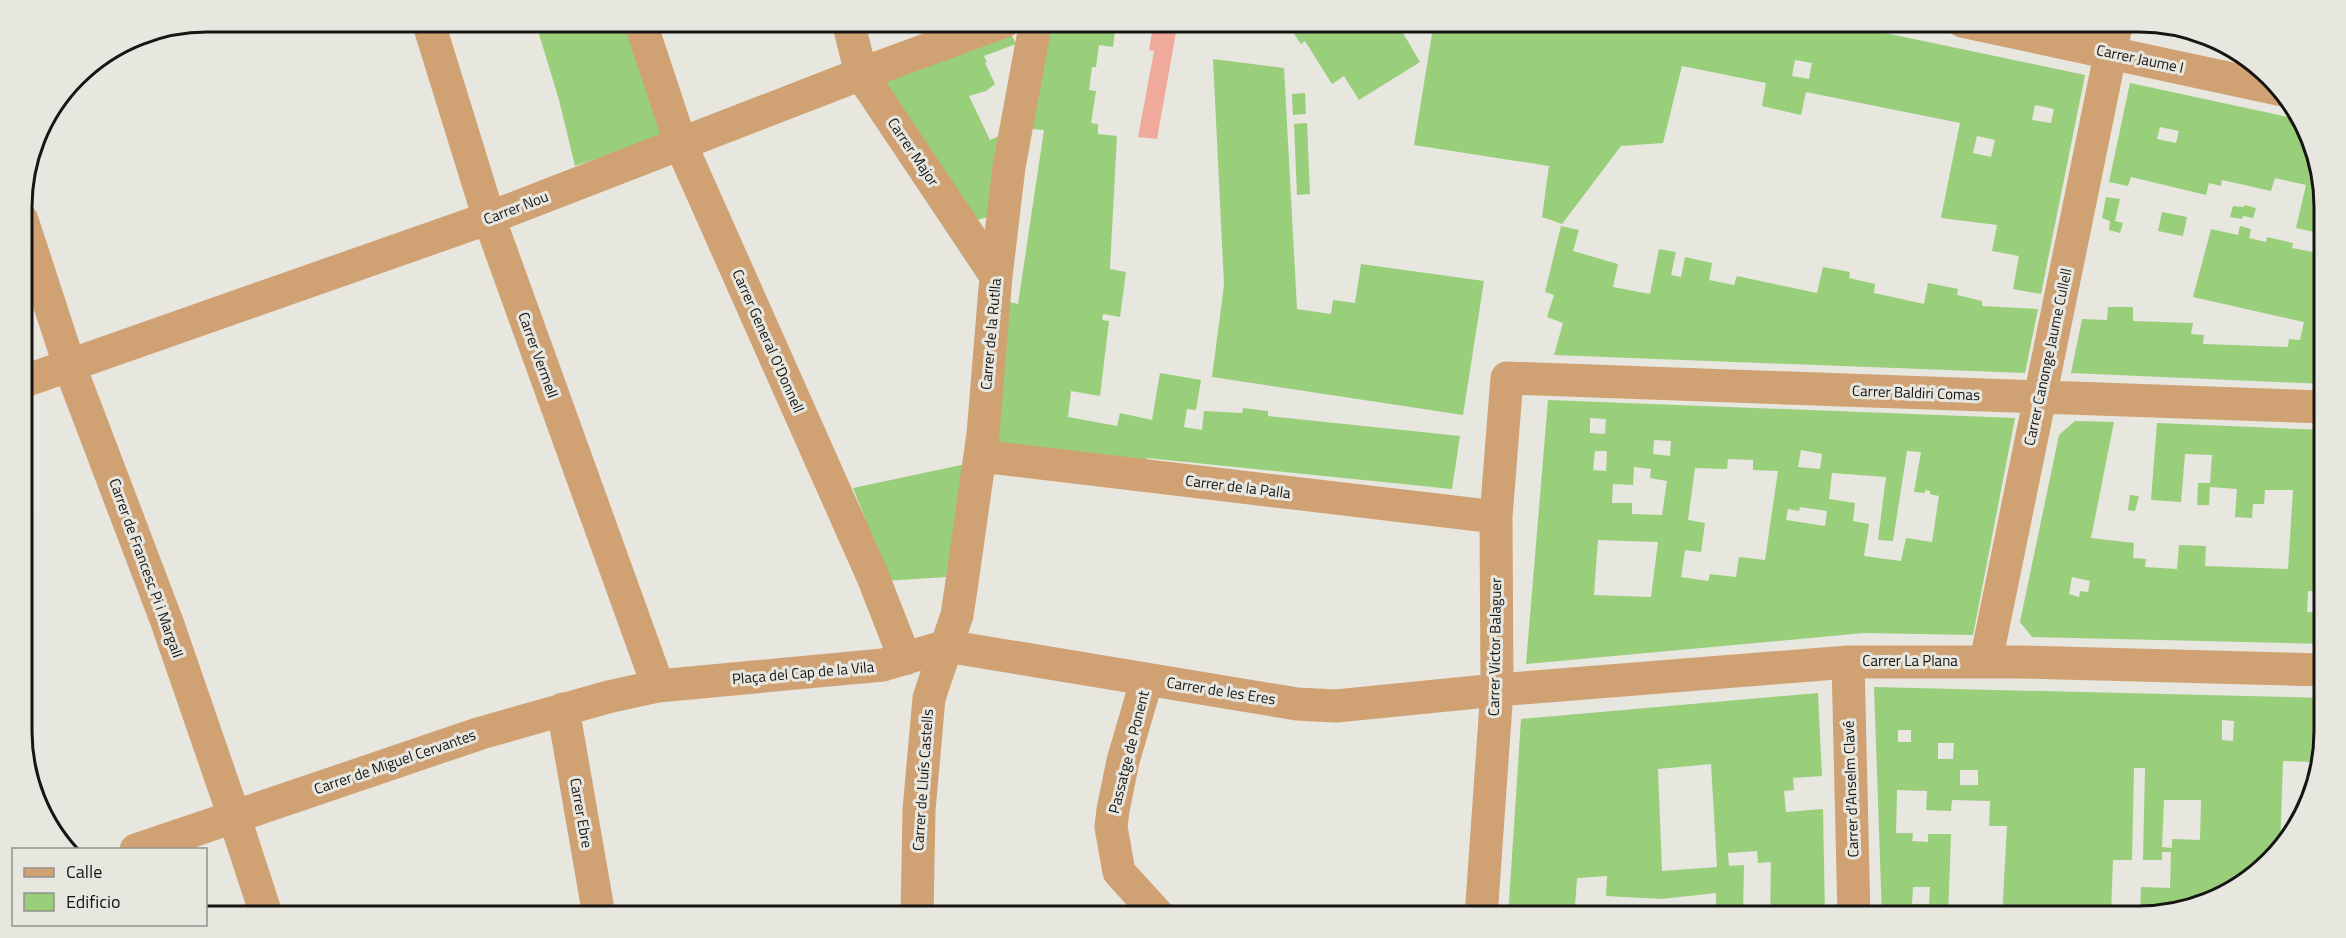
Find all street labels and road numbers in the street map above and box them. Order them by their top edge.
street label: Carrer Jaume I [2094,38,2186,79]
street label: Carrer Major [882,113,945,191]
street label: Carrer Nou [480,185,552,230]
street label: Carrer General O'Donnell [726,265,811,416]
street label: Carrer Canonge Jaume Cullell [2017,266,2078,448]
street label: Carrer de la Rutlla [974,277,1007,391]
street label: Carrer Vermell [512,309,565,401]
street label: Carrer Baldiri Comas [1852,379,1980,406]
street label: Carrer de la Palla [1184,469,1292,504]
street label: Carrer de Francesc Pi i Margall [103,475,190,661]
street label: Carrer Victor Balaguer [1482,578,1507,716]
street label: Carrer La Plana [1862,649,1958,672]
street label: Plaça del Cap de la Vila [731,655,875,690]
street label: Carrer de les Eres [1165,671,1277,710]
street label: Passatge de Ponent [1102,687,1155,816]
street label: Carrer de Lluís Castells [906,708,939,852]
street label: Carrer d'Anselm Clavé [1837,720,1864,858]
street label: Carrer de Miguel Cervantes [311,723,479,800]
street label: Carrer Ebre [564,776,599,850]

